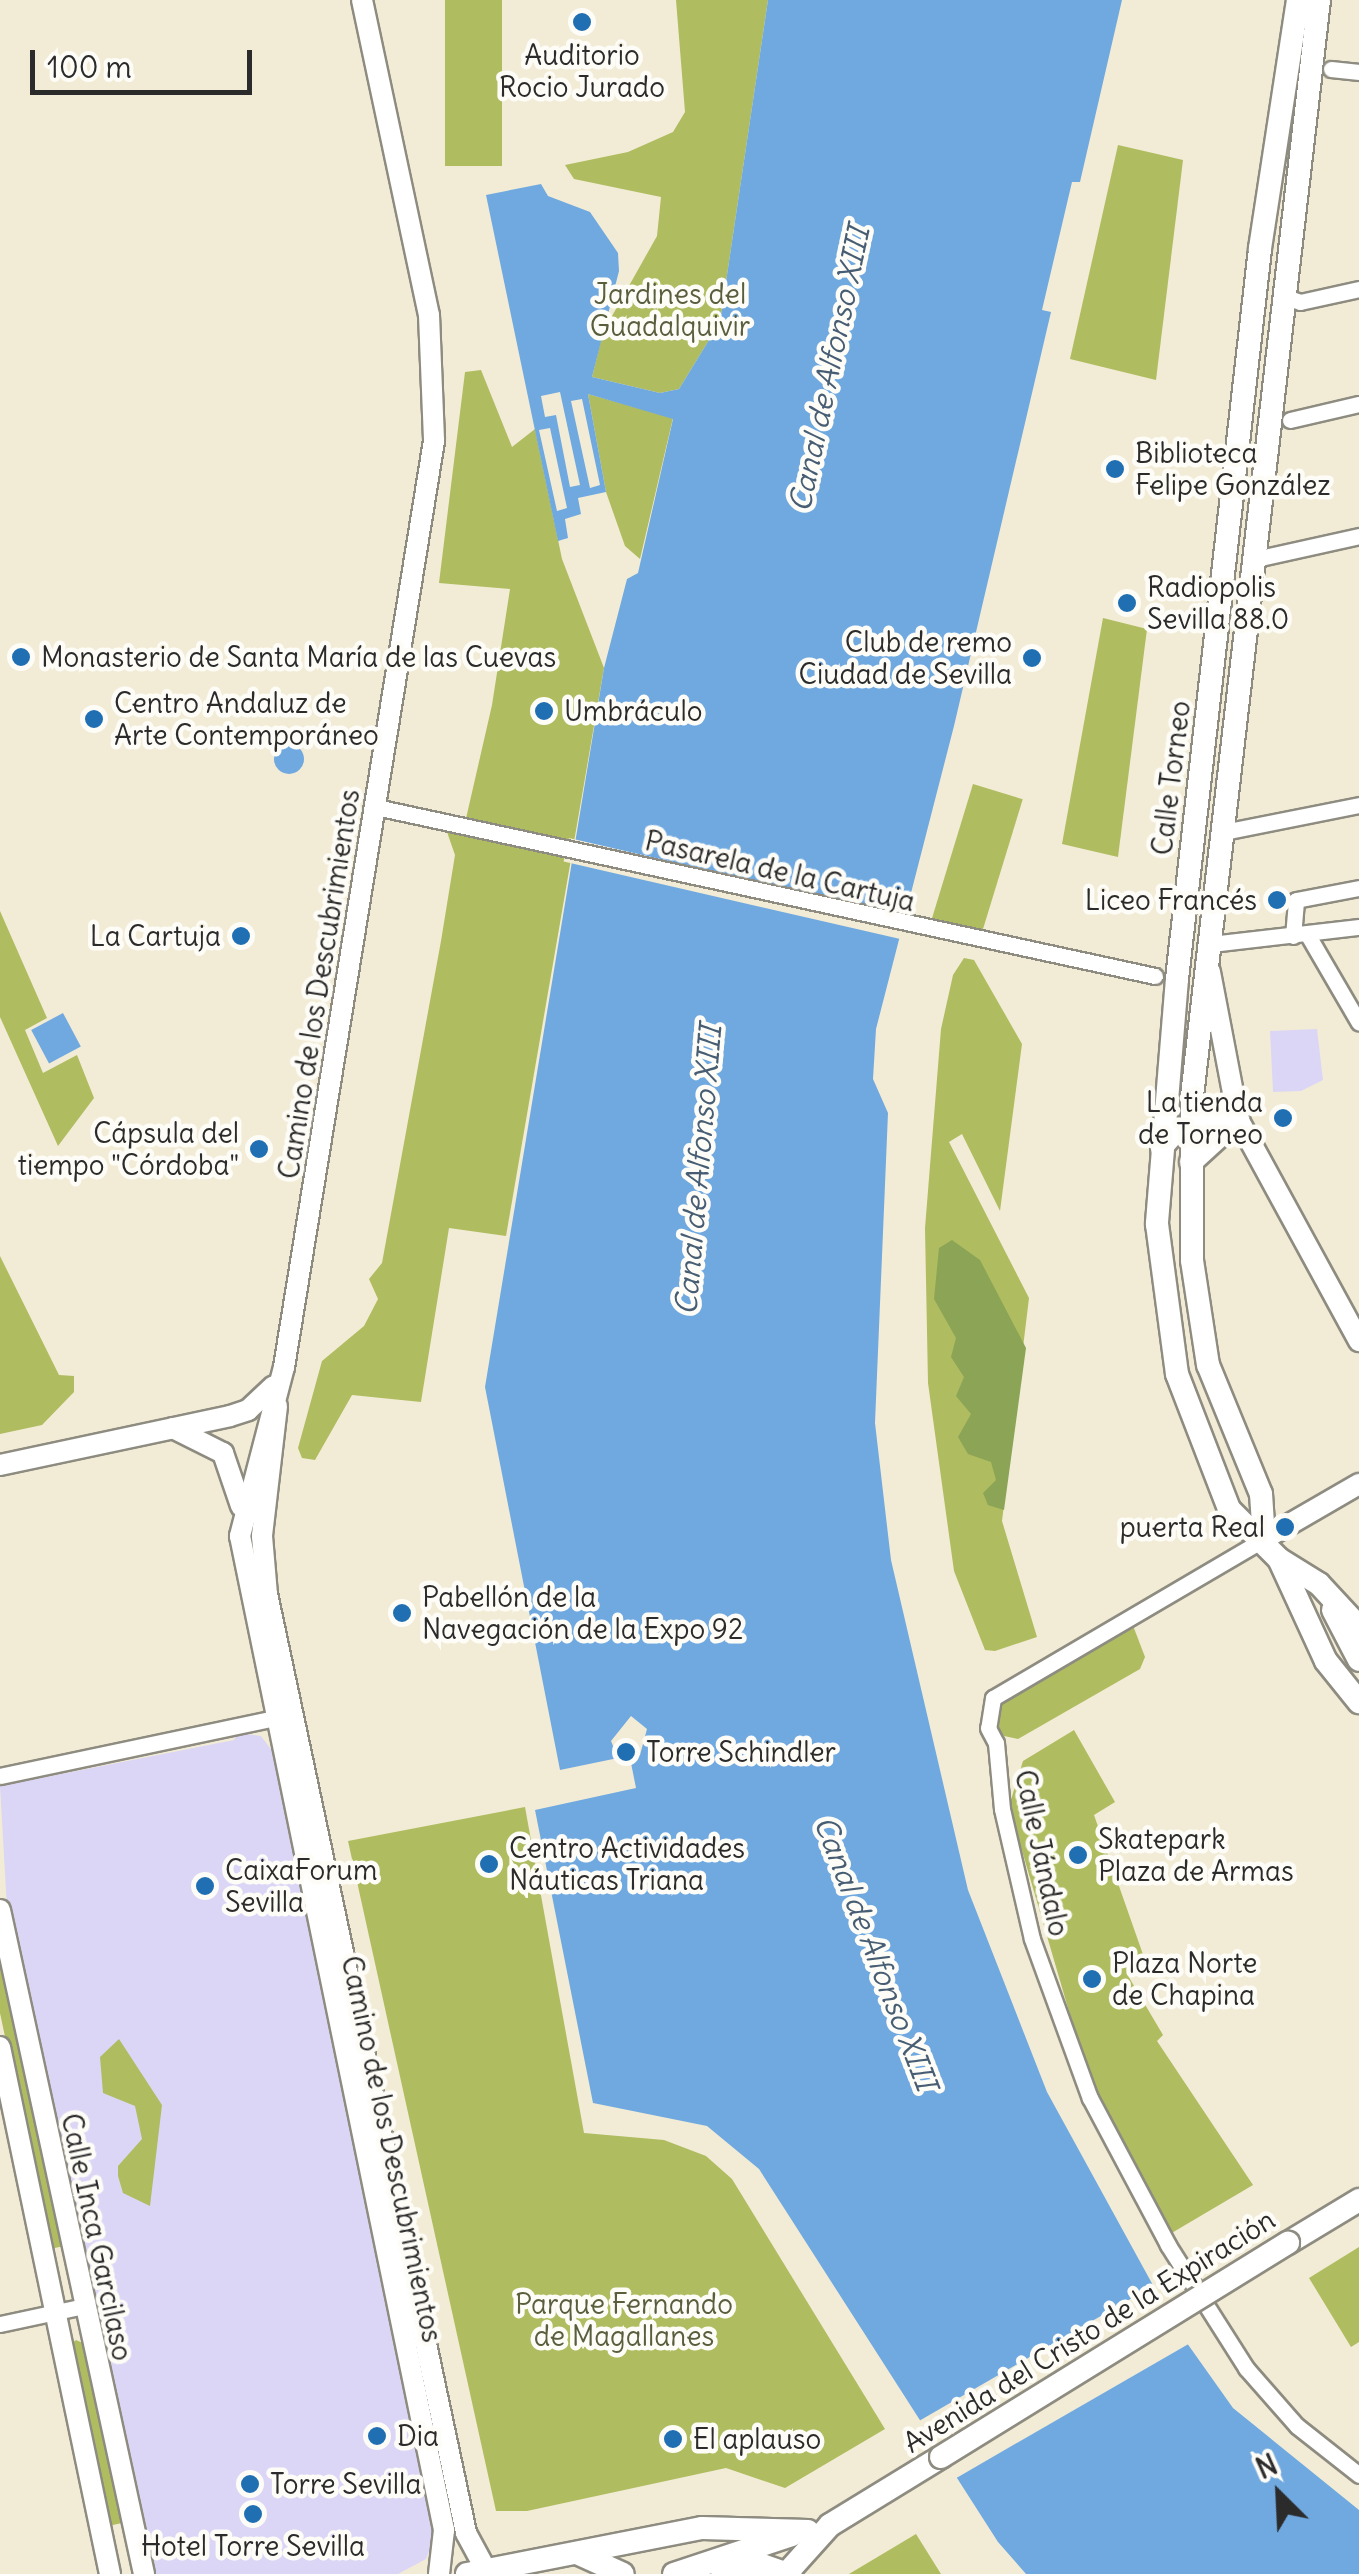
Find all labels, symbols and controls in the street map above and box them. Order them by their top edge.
marker: Auditorio Rocio Jurado [571,11,593,33]
scale bar [35,30,258,92]
place label: Auditorio Rocio Jurado [499,38,665,104]
text: 100 m [47,48,132,86]
water label: Canal de Alfonso XIII [781,223,877,515]
park label: Jardines del Guadalquivir [590,277,750,343]
place label: Biblioteca Felipe González [1135,436,1331,502]
marker: Biblioteca Felipe González [1104,458,1126,480]
place label: Radiopolis Sevilla 88.0 [1147,570,1289,636]
marker: Radiopolis Sevilla 88.0 [1116,592,1138,614]
place label: Club de remo Ciudad de Sevilla [798,625,1012,691]
place label: Monasterio de Santa María de las Cuevas [41,640,556,674]
marker: Monasterio de Santa María de las Cuevas [10,646,32,668]
marker: Club de remo Ciudad de Sevilla [1021,647,1043,669]
place label: Centro Andaluz de Arte Contemporáneo [114,686,379,752]
place label: Umbráculo [564,694,702,728]
street label: Calle Torneo [1145,699,1197,857]
marker: Umbráculo [533,700,555,722]
marker: Centro Andaluz de Arte Contemporáneo [83,708,105,730]
street label: Camino de los Descubrimientos [272,787,366,1181]
street label: Pasarela de la Cartuja [642,824,918,918]
place label: Liceo Francés [1085,883,1257,917]
marker: Liceo Francés [1266,889,1288,911]
place label: La Cartuja [90,919,221,953]
marker: La Cartuja [230,925,252,947]
water label: Canal de Alfonso XIII [667,1023,729,1317]
place label: La tienda de Torneo [1138,1085,1263,1151]
marker: La tienda de Torneo [1272,1107,1294,1129]
place label: Cápsula del tiempo "Córdoba" [17,1116,239,1182]
marker: Cápsula del tiempo "Córdoba" [248,1138,270,1160]
place label: puerta Real [1120,1510,1265,1544]
marker: puerta Real [1274,1516,1296,1538]
place label: Pabellón de la Navegación de la Expo 92 [422,1580,743,1646]
marker: Pabellón de la Navegación de la Expo 92 [391,1602,413,1624]
place label: Torre Schindler [646,1735,836,1769]
marker: Torre Schindler [615,1741,637,1763]
street label: Calle Jándalo [1008,1767,1076,1939]
water label: Canal de Alfonso XIII [807,1811,945,2095]
place label: Skatepark Plaza de Armas [1098,1822,1294,1888]
place label: Centro Actividades Náuticas Triana [509,1831,745,1897]
marker: Skatepark Plaza de Armas [1067,1844,1089,1866]
place label: CaixaForum Sevilla [225,1853,377,1919]
marker: Centro Actividades Náuticas Triana [478,1853,500,1875]
marker: CaixaForum Sevilla [194,1875,216,1897]
place label: Plaza Norte de Chapina [1112,1946,1257,2012]
street label: Camino de los Descubrimientos [335,1953,449,2345]
marker: Plaza Norte de Chapina [1081,1968,1103,1990]
street label: Calle Inca Garcilaso [54,2110,140,2364]
street label: Avenida del Cristo de la Expiración [897,2202,1281,2460]
park label: Parque Fernando de Magallanes [515,2287,733,2353]
place label: Dia [397,2419,439,2453]
place label: El aplauso [693,2422,821,2456]
marker: Dia [366,2425,388,2447]
marker: El aplauso [662,2428,684,2450]
north arrow [1229,2444,1329,2544]
text: N [1251,2446,1283,2487]
place label: Torre Sevilla [270,2467,421,2501]
marker: Torre Sevilla [239,2473,261,2495]
marker: Hotel Torre Sevilla [242,2503,264,2525]
place label: Hotel Torre Sevilla [141,2529,365,2563]

